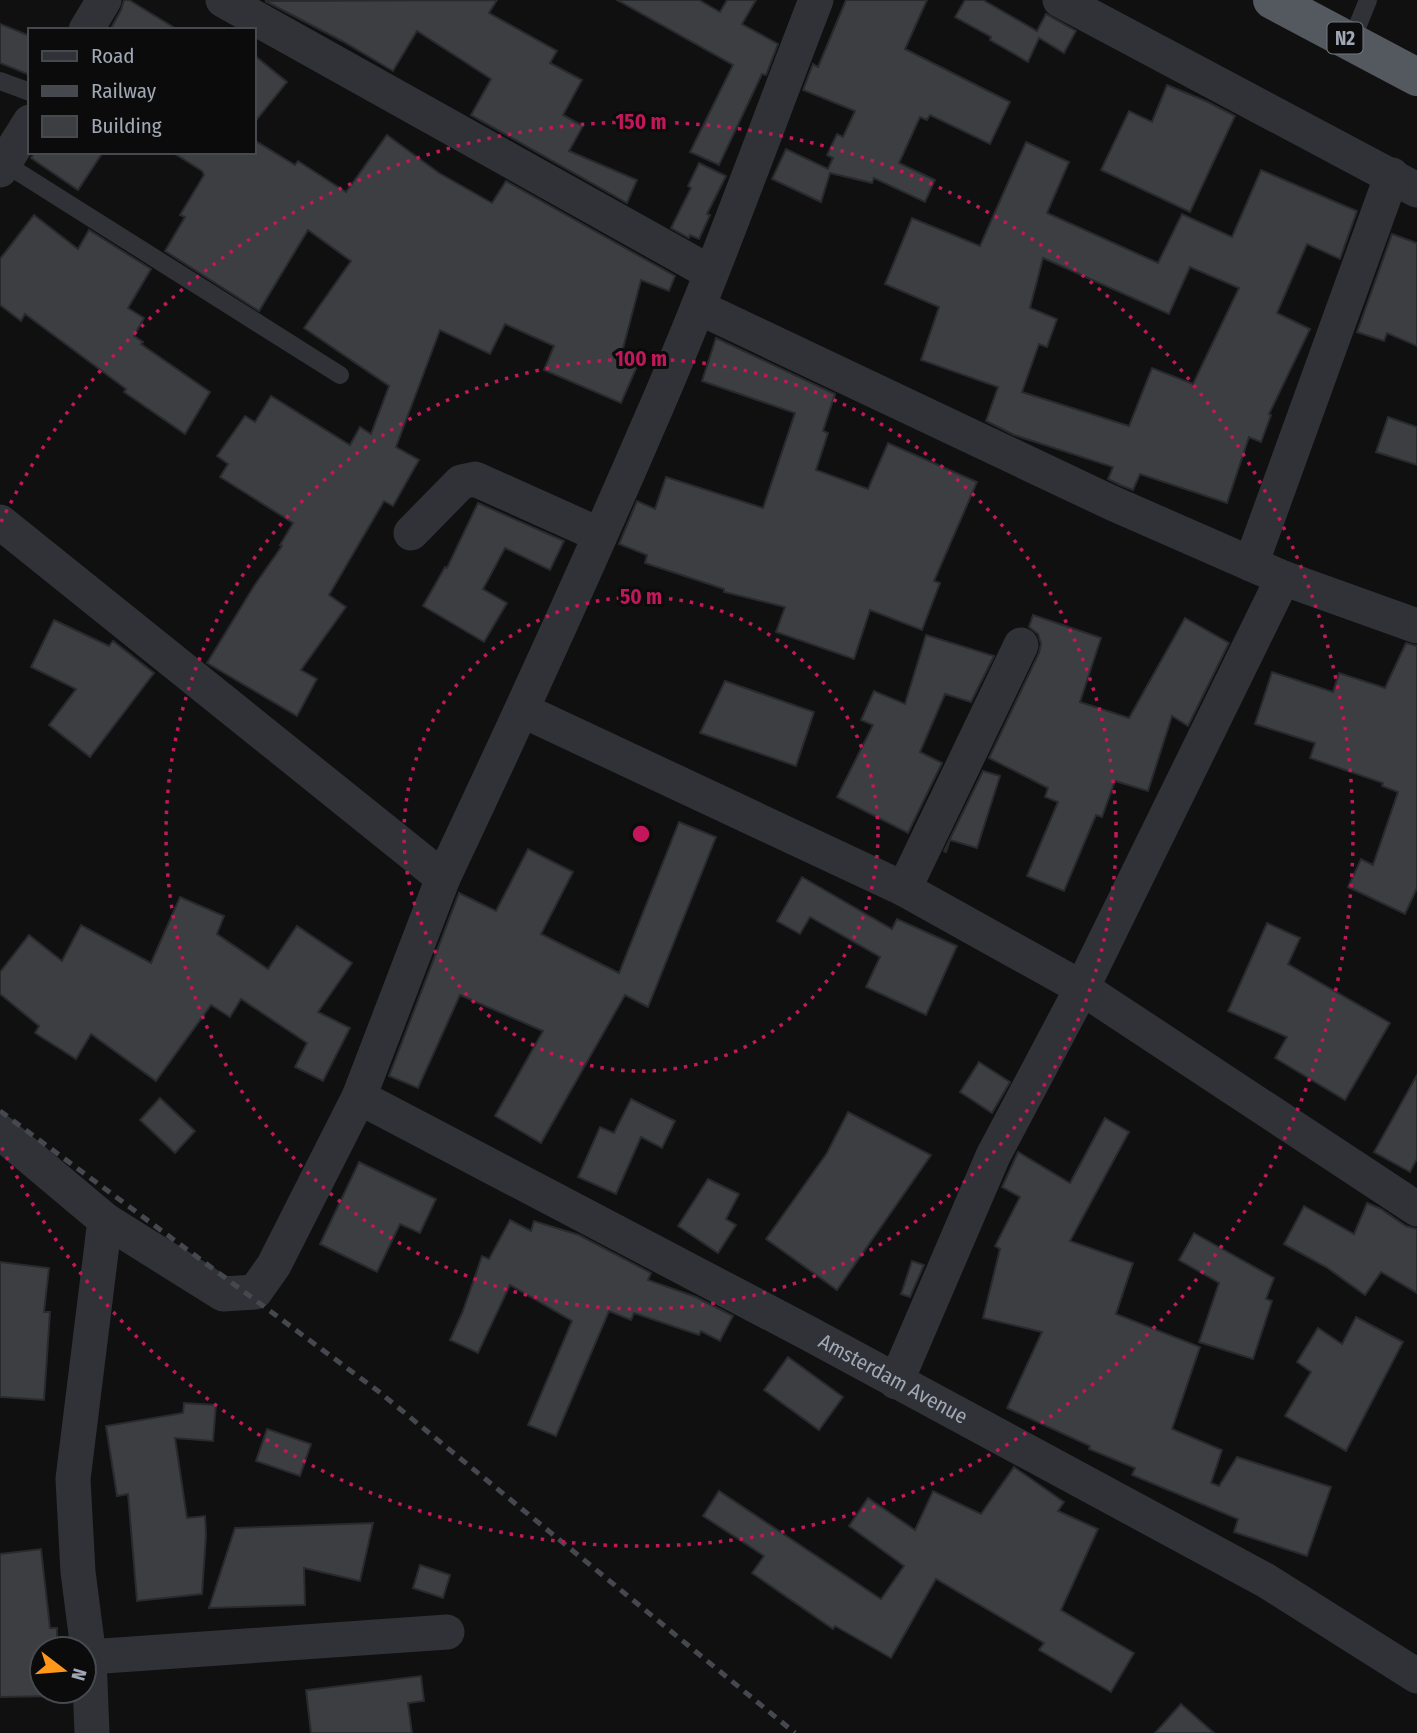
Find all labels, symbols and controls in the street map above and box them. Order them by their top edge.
road number: N2 [1328,22,1362,54]
legend [28,28,256,154]
text: Road [91,43,135,69]
text: Railway [91,78,157,104]
text: 150 m [615,109,667,135]
text: Building [91,113,162,139]
text: 100 m [615,346,667,372]
text: 50 m [620,584,662,610]
centre of rings [629,822,653,846]
street label: Amsterdam Avenue [814,1328,972,1430]
north arrow [28,1635,98,1705]
text: N [66,1666,91,1683]

